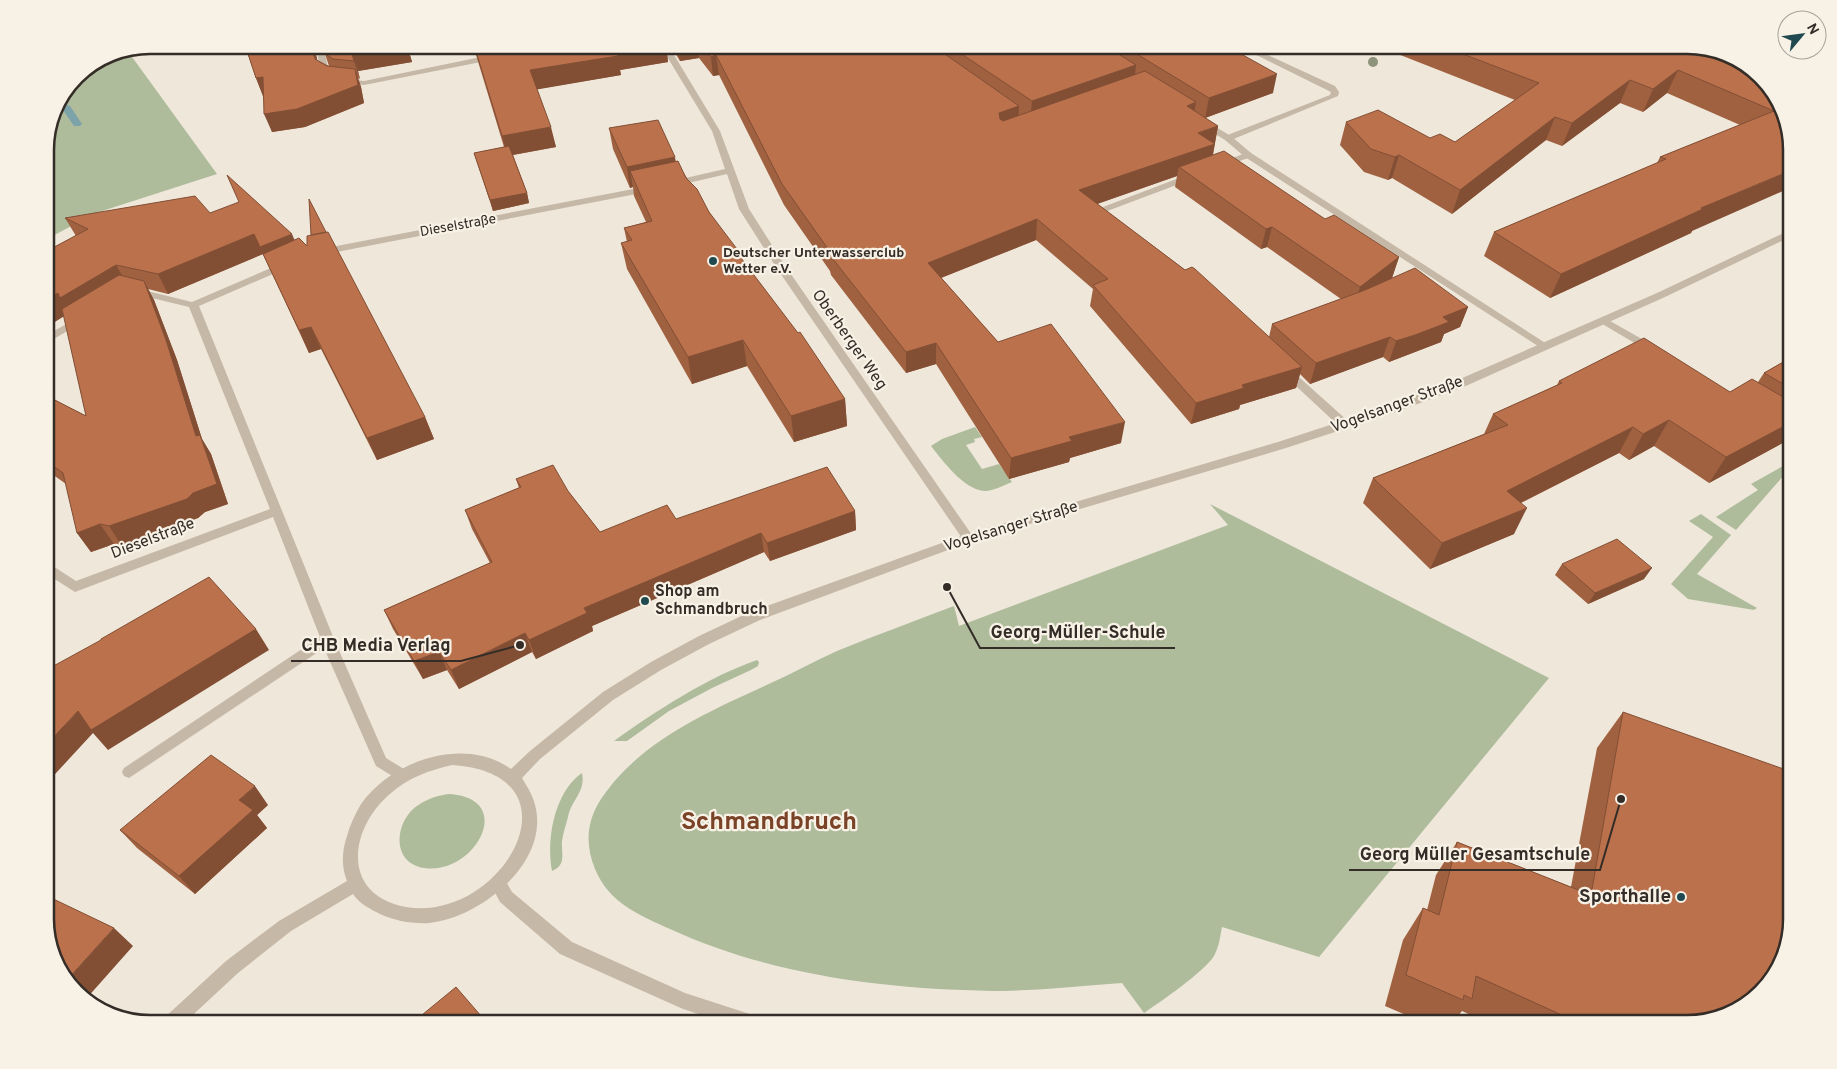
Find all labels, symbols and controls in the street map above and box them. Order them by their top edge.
north arrow [1777,10,1827,60]
text: N [1802,21,1822,38]
street label: Dieselstraße [419,211,497,241]
place label: Deutscher Unterwasserclub Wetter e.V. [723,245,904,278]
marker: Deutscher Unterwasserclub Wetter e.V. [707,255,719,267]
street label: Oberberger Weg [807,286,891,394]
street label: Vogelsanger Straße [1328,372,1466,438]
street label: Vogelsanger Straße [941,497,1081,557]
street label: Dieselstraße [108,514,198,564]
place label: Shop am Schmandbruch [655,582,768,620]
marker: Shop am Schmandbruch [639,595,651,607]
callout: Georg-Müller-Schule [980,615,1175,648]
text: Georg-Müller-Schule [991,622,1166,645]
callout: CHB Media Verlag [291,628,461,661]
text: CHB Media Verlag [301,635,451,658]
district label: Schmandbruch [681,807,857,839]
callout: Georg Müller Gesamtschule [1349,837,1600,870]
text: Georg Müller Gesamtschule [1360,844,1590,867]
place label: Sporthalle [1579,885,1671,909]
marker: Sporthalle [1675,891,1687,903]

